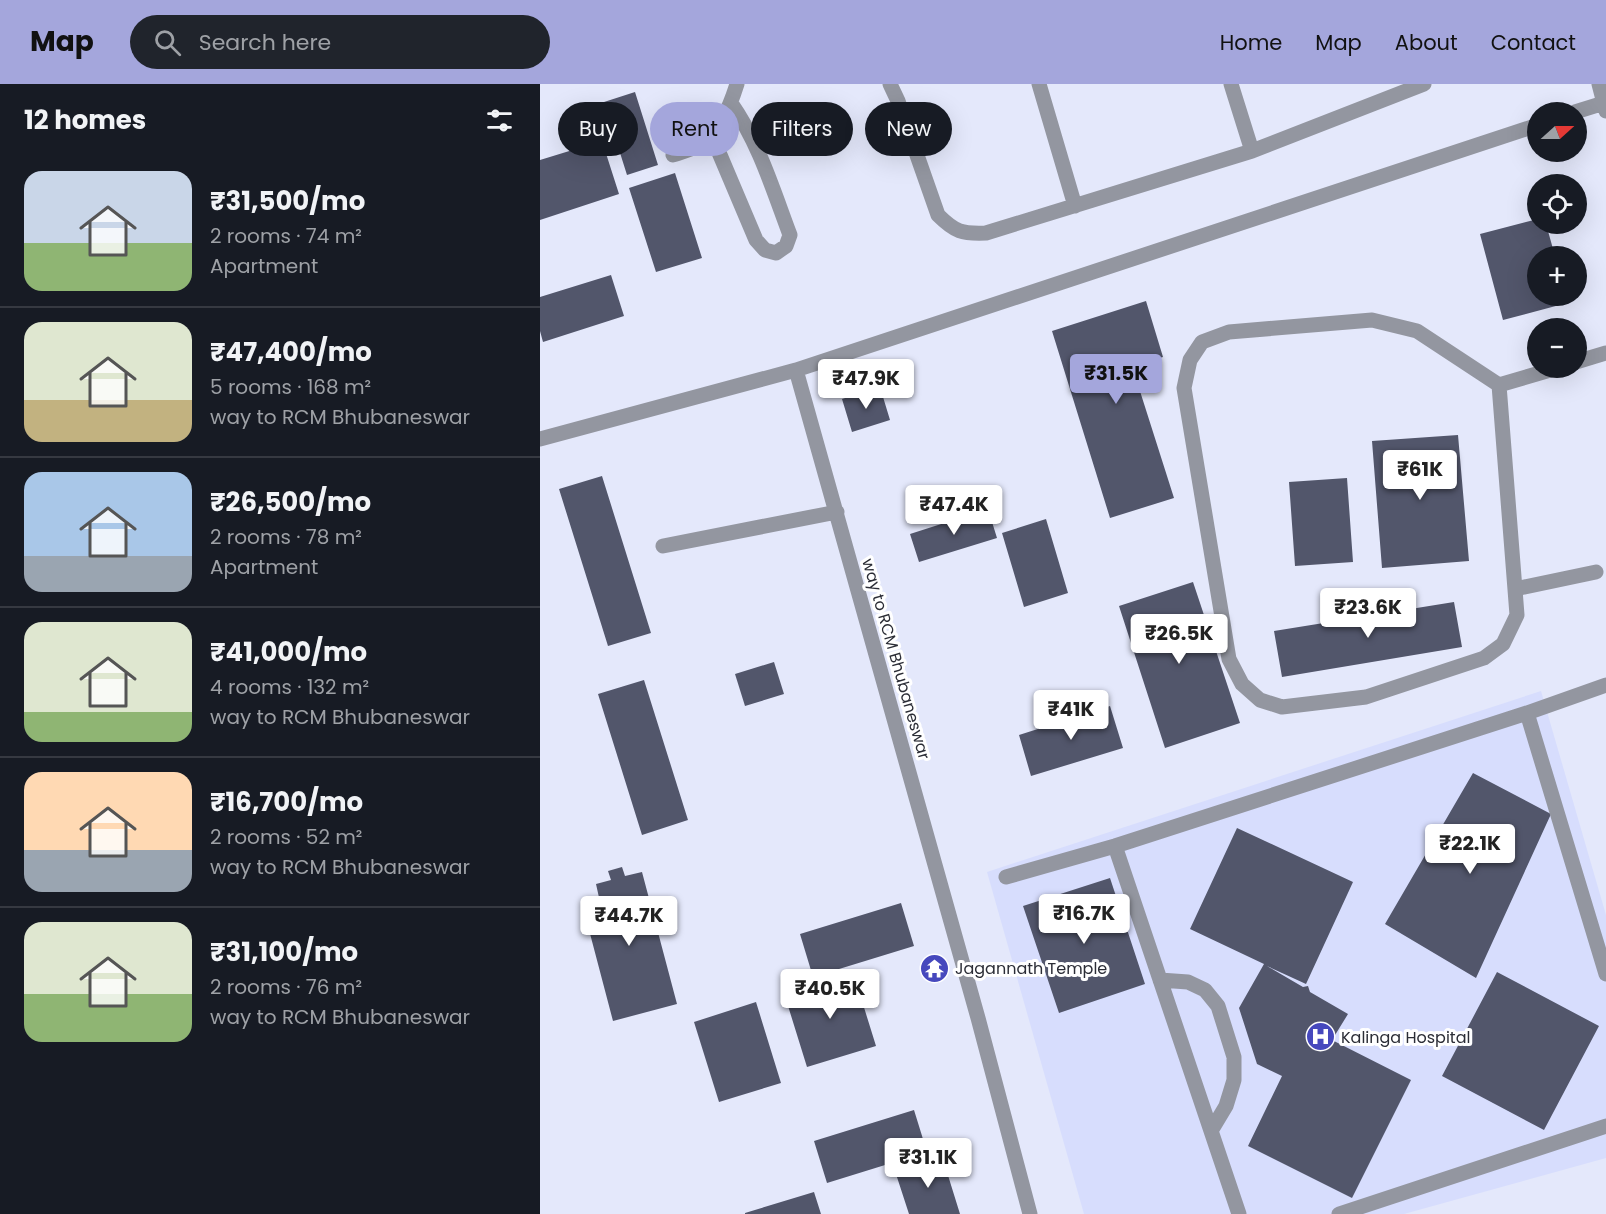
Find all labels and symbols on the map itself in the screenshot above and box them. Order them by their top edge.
north arrow [1527,102,1587,162]
pin: ₹31.5K [1067,354,1165,405]
pin: ₹47.9K [817,359,915,410]
pin: ₹61K [1384,450,1456,501]
pin: ₹47.4K [905,485,1003,536]
street label: way to RCM Bhubaneswar [856,556,936,762]
pin: ₹23.6K [1319,588,1417,639]
pin: ₹26.5K [1130,614,1228,665]
pin: ₹41K [1035,690,1107,741]
pin: ₹22.1K [1421,824,1519,875]
pin: ₹16.7K [1035,894,1133,945]
pin: ₹44.7K [580,896,678,947]
temple icon: Jagannath Temple [918,952,950,984]
place label: Jagannath Temple [955,957,1107,980]
pin: ₹40.5K [781,969,879,1020]
hospital icon: Kalinga Hospital [1304,1021,1336,1053]
place label: Kalinga Hospital [1341,1026,1470,1049]
pin: ₹31.1K [879,1138,977,1189]

